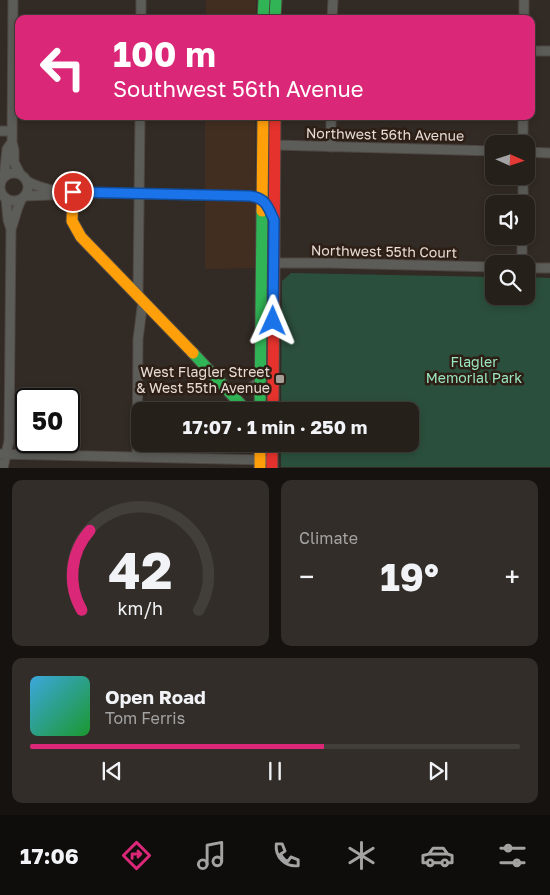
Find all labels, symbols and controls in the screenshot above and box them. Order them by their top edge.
text: 100 m [113,33,216,75]
icon: left [30,35,95,100]
text: Southwest 56th Avenue [113,75,364,102]
street label: Northwest 56th Avenue [306,124,464,144]
north arrow [485,135,535,185]
map controls [485,135,535,305]
pin [52,171,94,213]
icon: arrive [59,178,87,206]
button: sound [485,195,535,245]
street label: Northwest 55th Court [311,241,457,261]
button: search [485,255,535,305]
position arrow [246,294,298,346]
park label: Flagler Memorial Park [426,353,522,386]
place label: West Flagler Street & West 55th Avenue [136,363,270,396]
marker: West Flagler Street & West 55th Avenue [274,373,286,385]
speed limit sign: 50 [15,388,80,453]
text: 17:07 · 1 min · 250 m [183,415,367,438]
text: Climate [299,528,358,548]
text: 42 [108,538,173,600]
text: 19° [380,554,439,599]
text: − [299,560,314,593]
text: + [505,560,520,593]
text: km/h [118,597,163,619]
text: Open Road [105,685,206,708]
text: Tom Ferris [105,708,185,728]
icon: previous [98,757,126,785]
icon: pause [261,757,289,785]
icon: next [424,757,452,785]
icon: directions [119,838,154,873]
icon: music [194,838,229,873]
icon: phone [269,838,304,873]
icon: climate [344,838,379,873]
icon: car [420,838,455,873]
icon: filters [495,838,530,873]
text: 17:06 [20,842,79,869]

